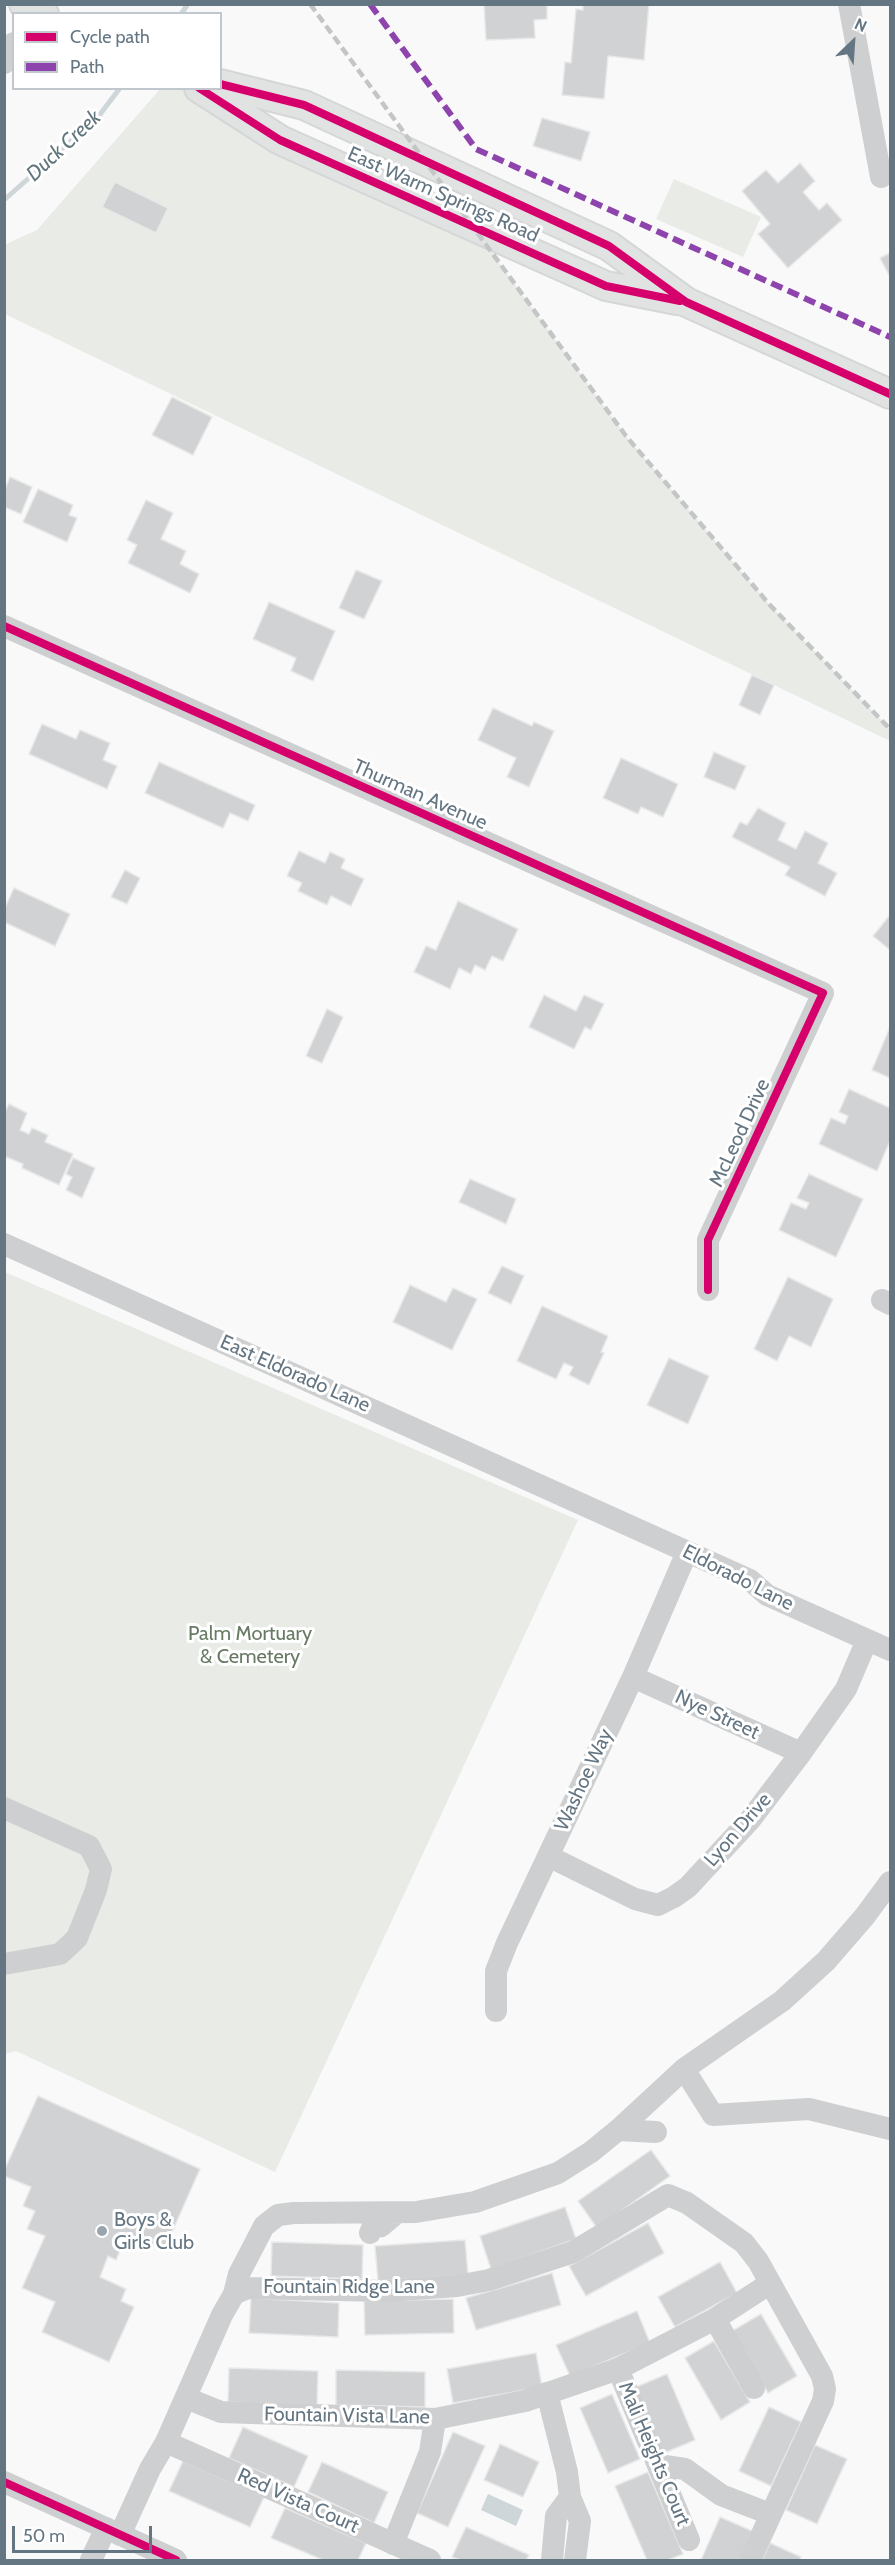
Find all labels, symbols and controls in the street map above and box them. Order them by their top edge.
legend [12,12,222,90]
north arrow [823,12,883,72]
text: N [852,14,870,36]
text: Cycle path [70,26,150,48]
text: Path [70,56,104,78]
water label: Duck Creek [21,105,107,187]
street label: East Warm Springs Road [344,142,542,248]
street label: Thurman Avenue [349,755,491,835]
street label: McLeod Drive [705,1075,775,1191]
street label: East Eldorado Lane [216,1330,374,1418]
street label: Eldorado Lane [679,1540,797,1616]
park label: Palm Mortuary & Cemetery [188,1622,312,1669]
street label: Nye Street [671,1685,763,1745]
street label: Washoe Way [550,1725,618,1835]
street label: Lyon Drive [699,1788,777,1872]
place label: Boys & Girls Club [114,2208,194,2255]
marker: Boys & Girls Club [95,2224,109,2238]
street label: Fountain Ridge Lane [263,2275,435,2299]
street label: Mali Heights Court [613,2378,695,2530]
street label: Fountain Vista Lane [264,2403,430,2429]
street label: Red Vista Court [233,2463,363,2539]
scale bar [15,2514,154,2552]
text: 50 m [23,2525,65,2547]

